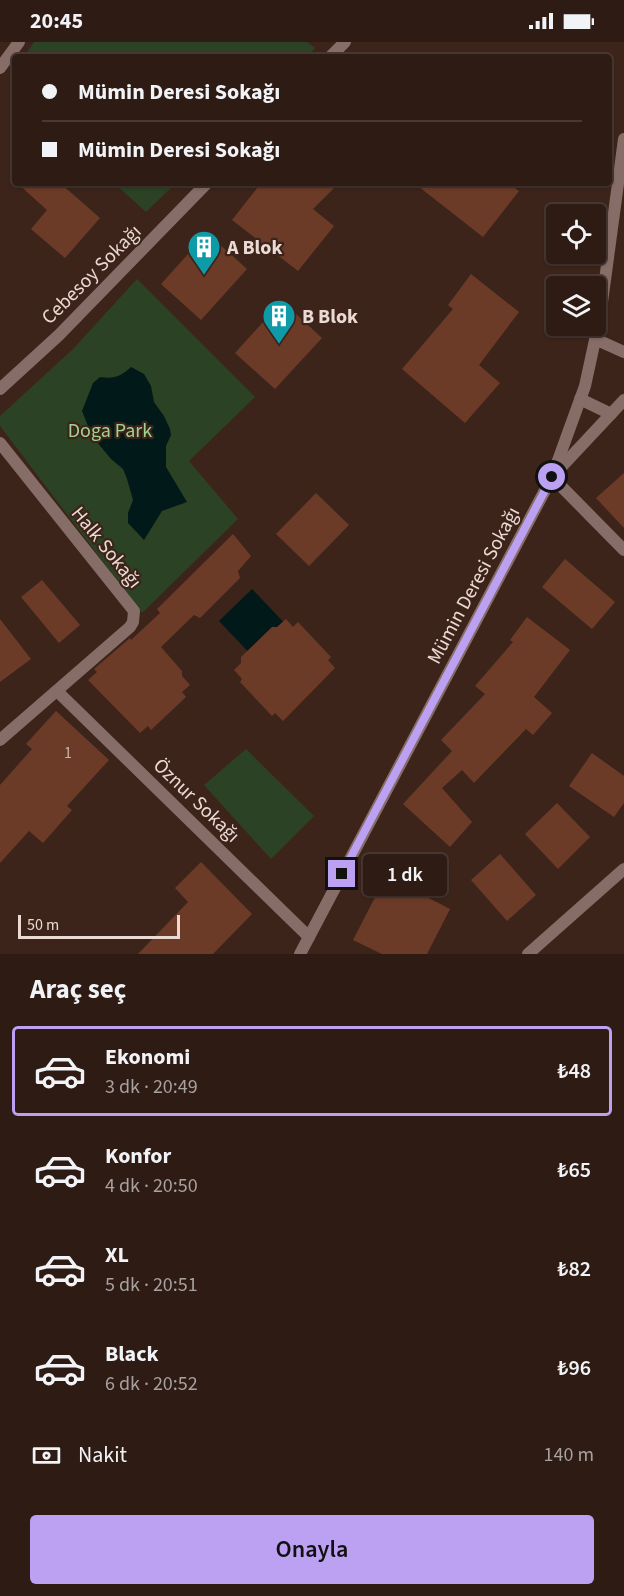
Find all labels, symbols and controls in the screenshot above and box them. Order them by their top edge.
text: 20:45 [30,5,83,37]
text: Mümin Deresi Sokağı [78,76,280,108]
text: Mümin Deresi Sokağı [78,134,280,166]
map controls [546,204,606,336]
button: locate [546,204,606,264]
street label: Cebesoy Sokağı [35,218,148,331]
building icon: A Blok [186,229,222,276]
place label: A Blok [226,234,282,262]
button: layers [546,276,606,336]
building icon: B Blok [261,298,297,345]
place label: B Blok [302,303,358,331]
park label: Doga Park [68,417,152,445]
route start [538,463,565,490]
street label: Halk Sokağı [64,501,148,595]
street label: Mümin Deresi Sokağı [421,502,527,669]
house number: 1 [64,742,72,764]
street label: Öznur Sokağı [147,752,246,849]
callout: 1 dk [363,853,447,895]
route end [328,860,355,887]
text: 1 dk [387,861,423,889]
scale bar [18,912,180,940]
text: 50 m [27,914,59,936]
text: Araç seç [30,970,126,1009]
text: Ekonomi [105,1041,190,1073]
icon: car [33,1044,87,1098]
text: ₺48 [557,1055,591,1087]
text: 3 dk · 20:49 [105,1073,198,1101]
text: Konfor [105,1140,171,1172]
icon: car [33,1143,87,1197]
text: ₺65 [557,1154,591,1186]
text: 4 dk · 20:50 [105,1172,198,1200]
text: XL [105,1239,129,1271]
icon: car [33,1242,87,1296]
text: ₺82 [557,1253,591,1285]
text: 5 dk · 20:51 [105,1271,198,1299]
text: Black [105,1338,159,1370]
icon: car [33,1341,87,1395]
text: ₺96 [557,1352,591,1384]
text: 6 dk · 20:52 [105,1370,198,1398]
icon: cash [30,1439,63,1472]
text: Nakit [78,1439,127,1471]
text: 140 m [544,1441,594,1469]
button: Onayla [30,1515,594,1584]

